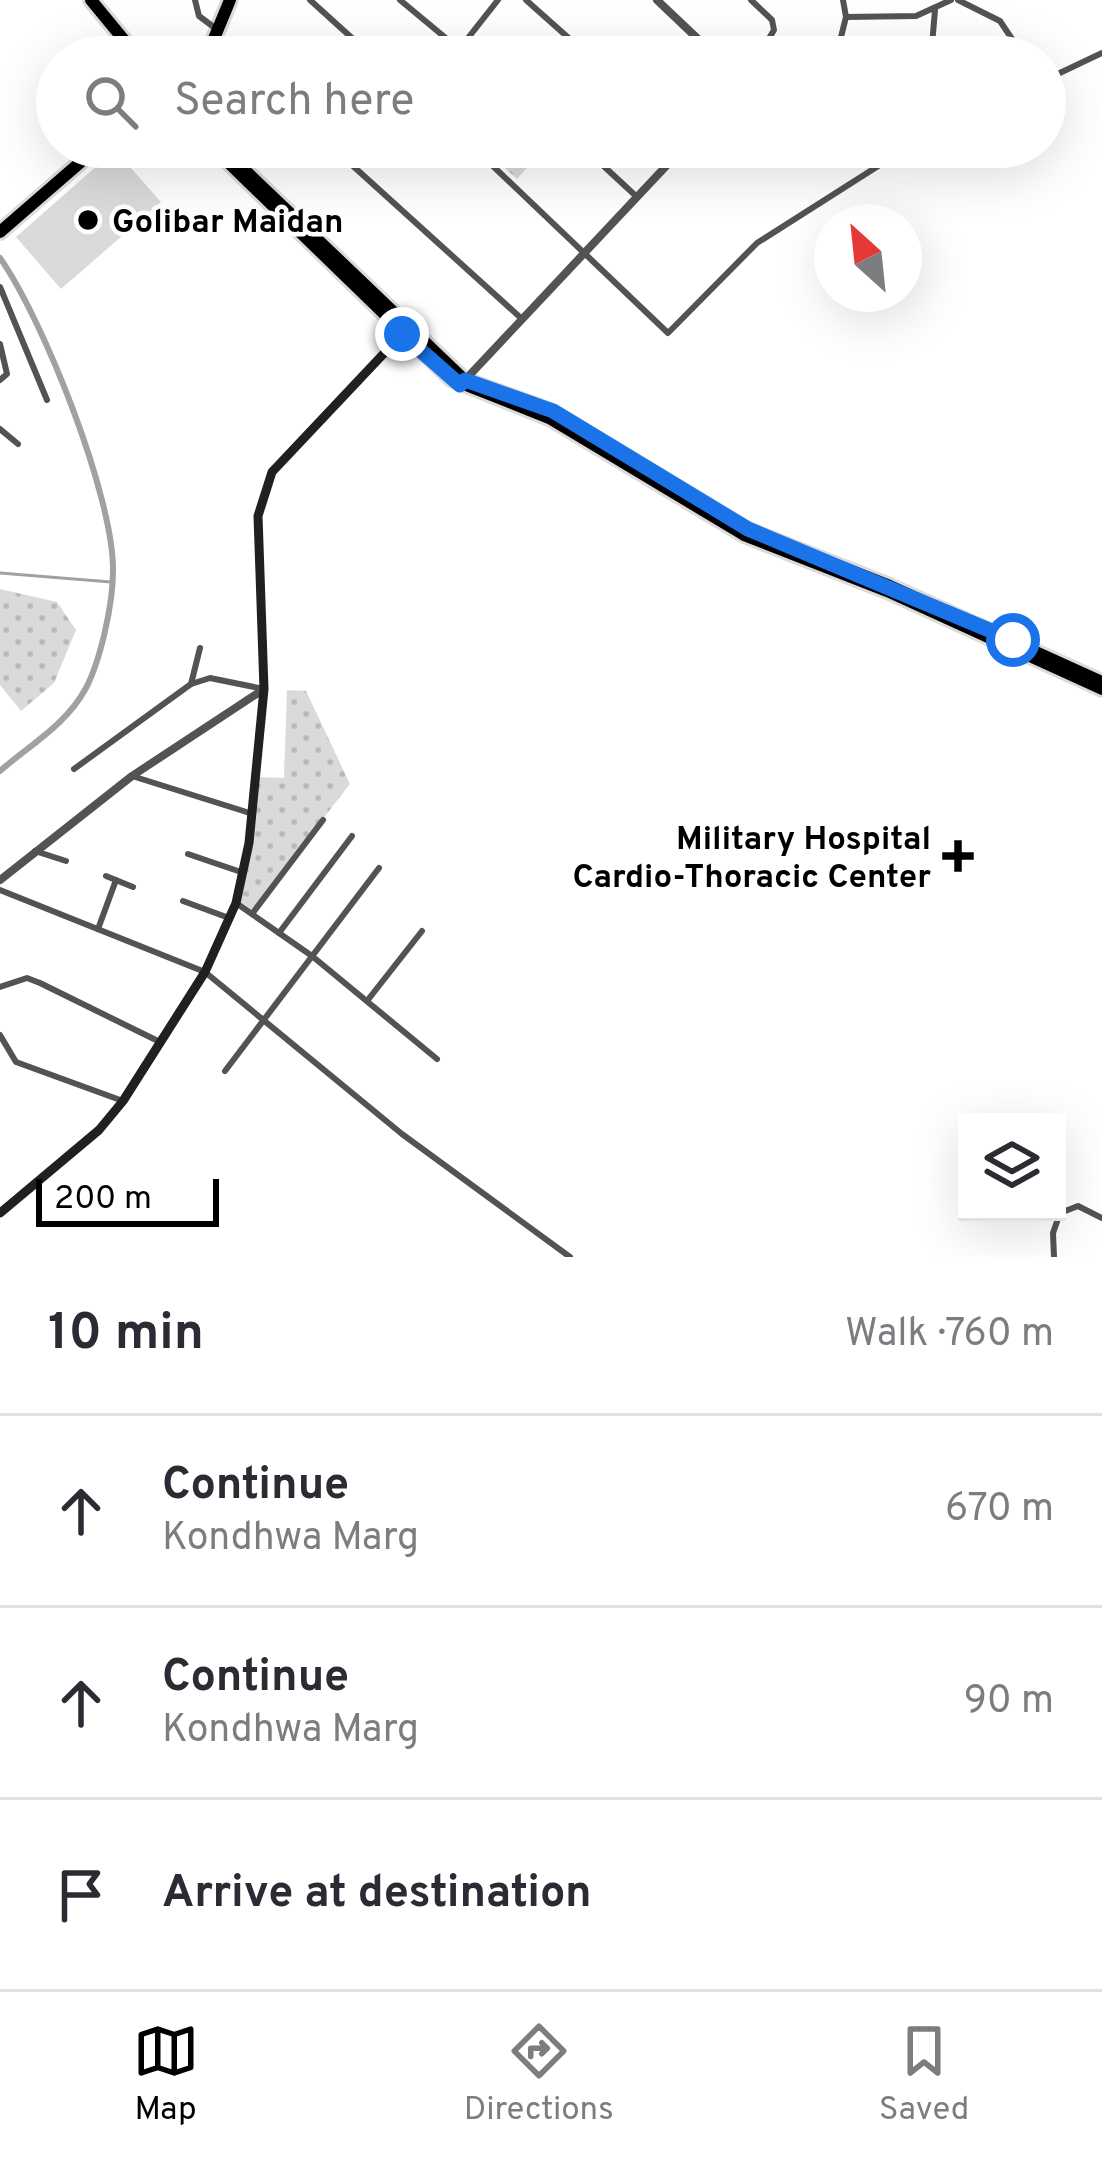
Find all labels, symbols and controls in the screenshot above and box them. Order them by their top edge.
search box [36,36,1066,168]
icon: search [78,69,144,135]
text: Search here [174,74,414,131]
place label: Golibar Maidan [112,203,344,245]
north arrow [814,204,922,312]
marker: Golibar Maidan [75,207,101,233]
route end [375,307,429,361]
route start [986,613,1040,667]
place label: Military Hospital Cardio-Thoracic Center [572,820,931,900]
marker: Military Hospital Cardio-Thoracic Center [942,840,974,872]
map controls [958,1113,1066,1221]
button: layers [958,1113,1066,1221]
scale bar [36,1173,219,1226]
text: 200 m [54,1179,152,1221]
text: 10 min [48,1303,204,1368]
text: Walk · 760 m [845,1311,1054,1360]
text: Continue [162,1458,349,1515]
icon: ahead [48,1478,114,1544]
text: 670 m [945,1486,1054,1535]
text: Kondhwa Marg [162,1515,419,1564]
text: Continue [162,1650,349,1707]
icon: ahead [48,1670,114,1736]
text: 90 m [964,1678,1054,1727]
text: Kondhwa Marg [162,1707,419,1756]
icon: arrive [48,1862,114,1928]
text: Arrive at destination [162,1866,592,1923]
tab: Map [133,2018,199,2132]
tab: Directions [464,2018,614,2132]
tab: Saved [879,2018,969,2132]

